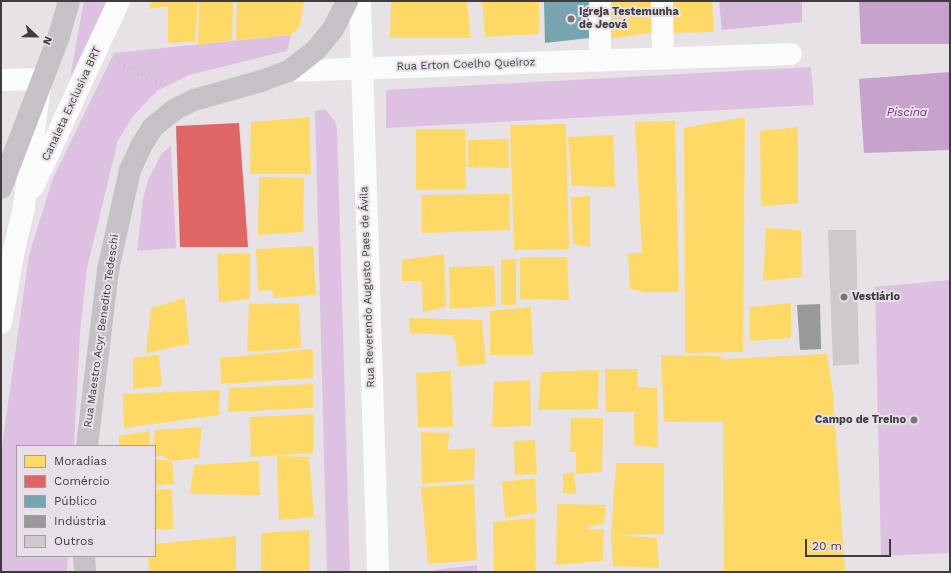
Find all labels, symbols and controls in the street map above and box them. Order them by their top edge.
place label: Igreja Testemunha de Jeová [579,6,679,32]
marker: Igreja Testemunha de Jeová [566,14,576,24]
north arrow [16,16,56,56]
text: N [40,34,55,47]
street label: Canaleta Exclusiva BRT [40,45,104,163]
street label: Rua Erton Coelho Queiroz [396,56,536,74]
water label: Piscina [887,106,927,120]
street label: Rua Reverendo Augusto Paes de Ávila [358,186,378,388]
street label: Rua Maestro Acyr Benedito Tedeschi [82,233,122,429]
place label: Vestiário [852,290,900,304]
marker: Vestiário [839,292,849,302]
place label: Campo de Treino [815,413,906,427]
marker: Campo de Treino [909,415,919,425]
legend [16,445,156,557]
text: Moradias [54,454,107,468]
text: Comércio [54,474,110,488]
text: Público [54,494,97,508]
text: Indústria [54,514,106,528]
scale bar [807,531,893,557]
text: Outros [54,534,94,548]
text: 20 m [812,539,842,553]

